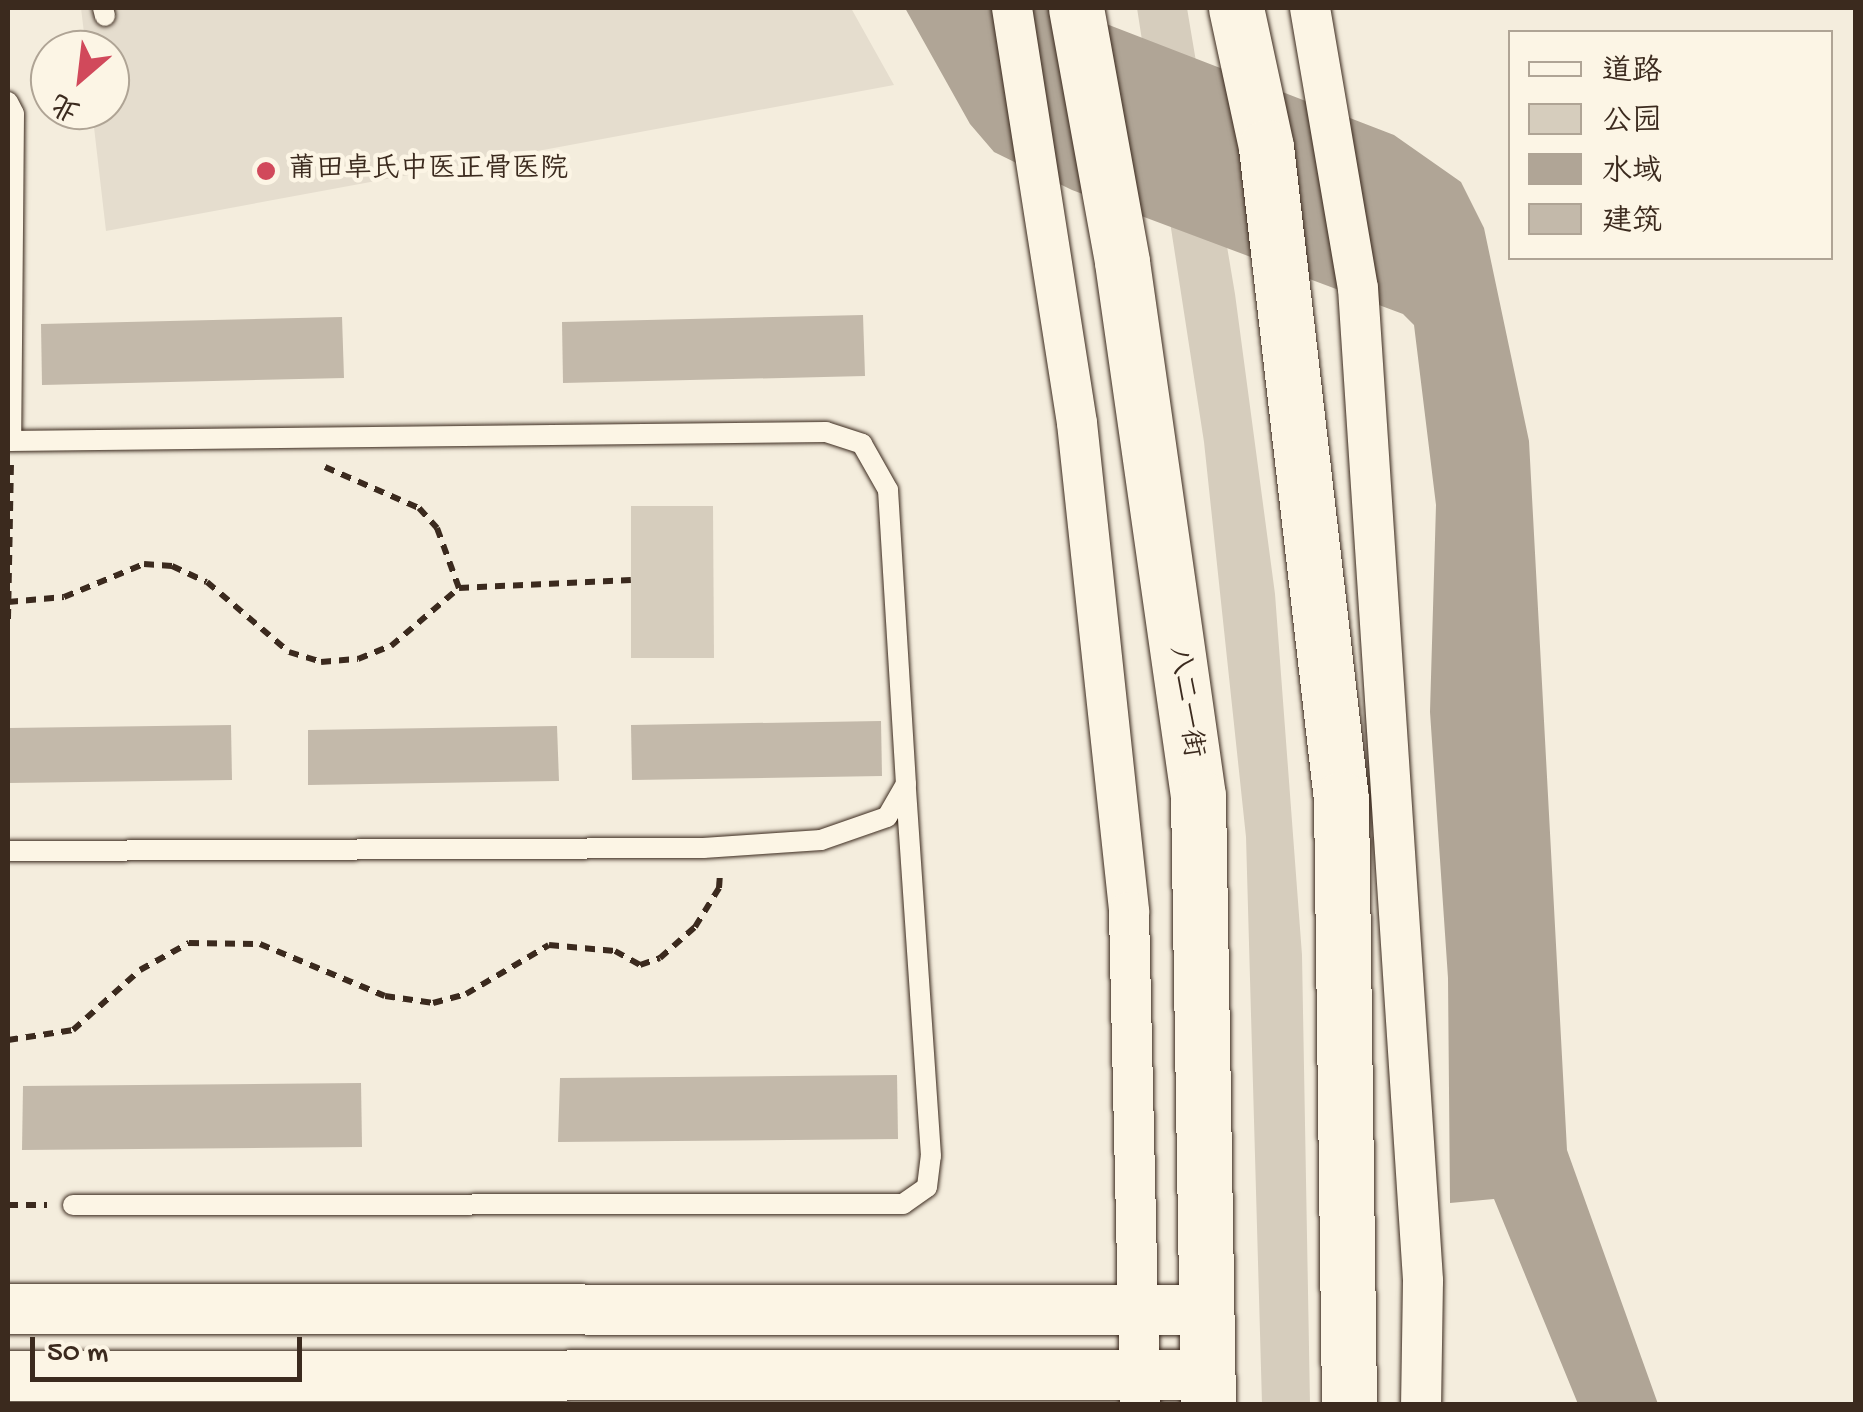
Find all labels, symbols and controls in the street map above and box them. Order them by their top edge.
north arrow [30,30,130,130]
legend [1508,30,1833,260]
text: 道路 [1602,56,1662,91]
text: 北 [47,84,87,126]
text: 公园 [1602,106,1662,141]
place label: 莆田卓氏中医正骨医院 [288,154,568,188]
text: 水域 [1602,156,1662,191]
marker: 莆田卓氏中医正骨医院 [253,158,279,184]
text: 建筑 [1602,206,1662,241]
street label: 八二一街 [1160,644,1208,760]
scale bar [35,1317,308,1379]
text: 50 m [47,1337,108,1372]

